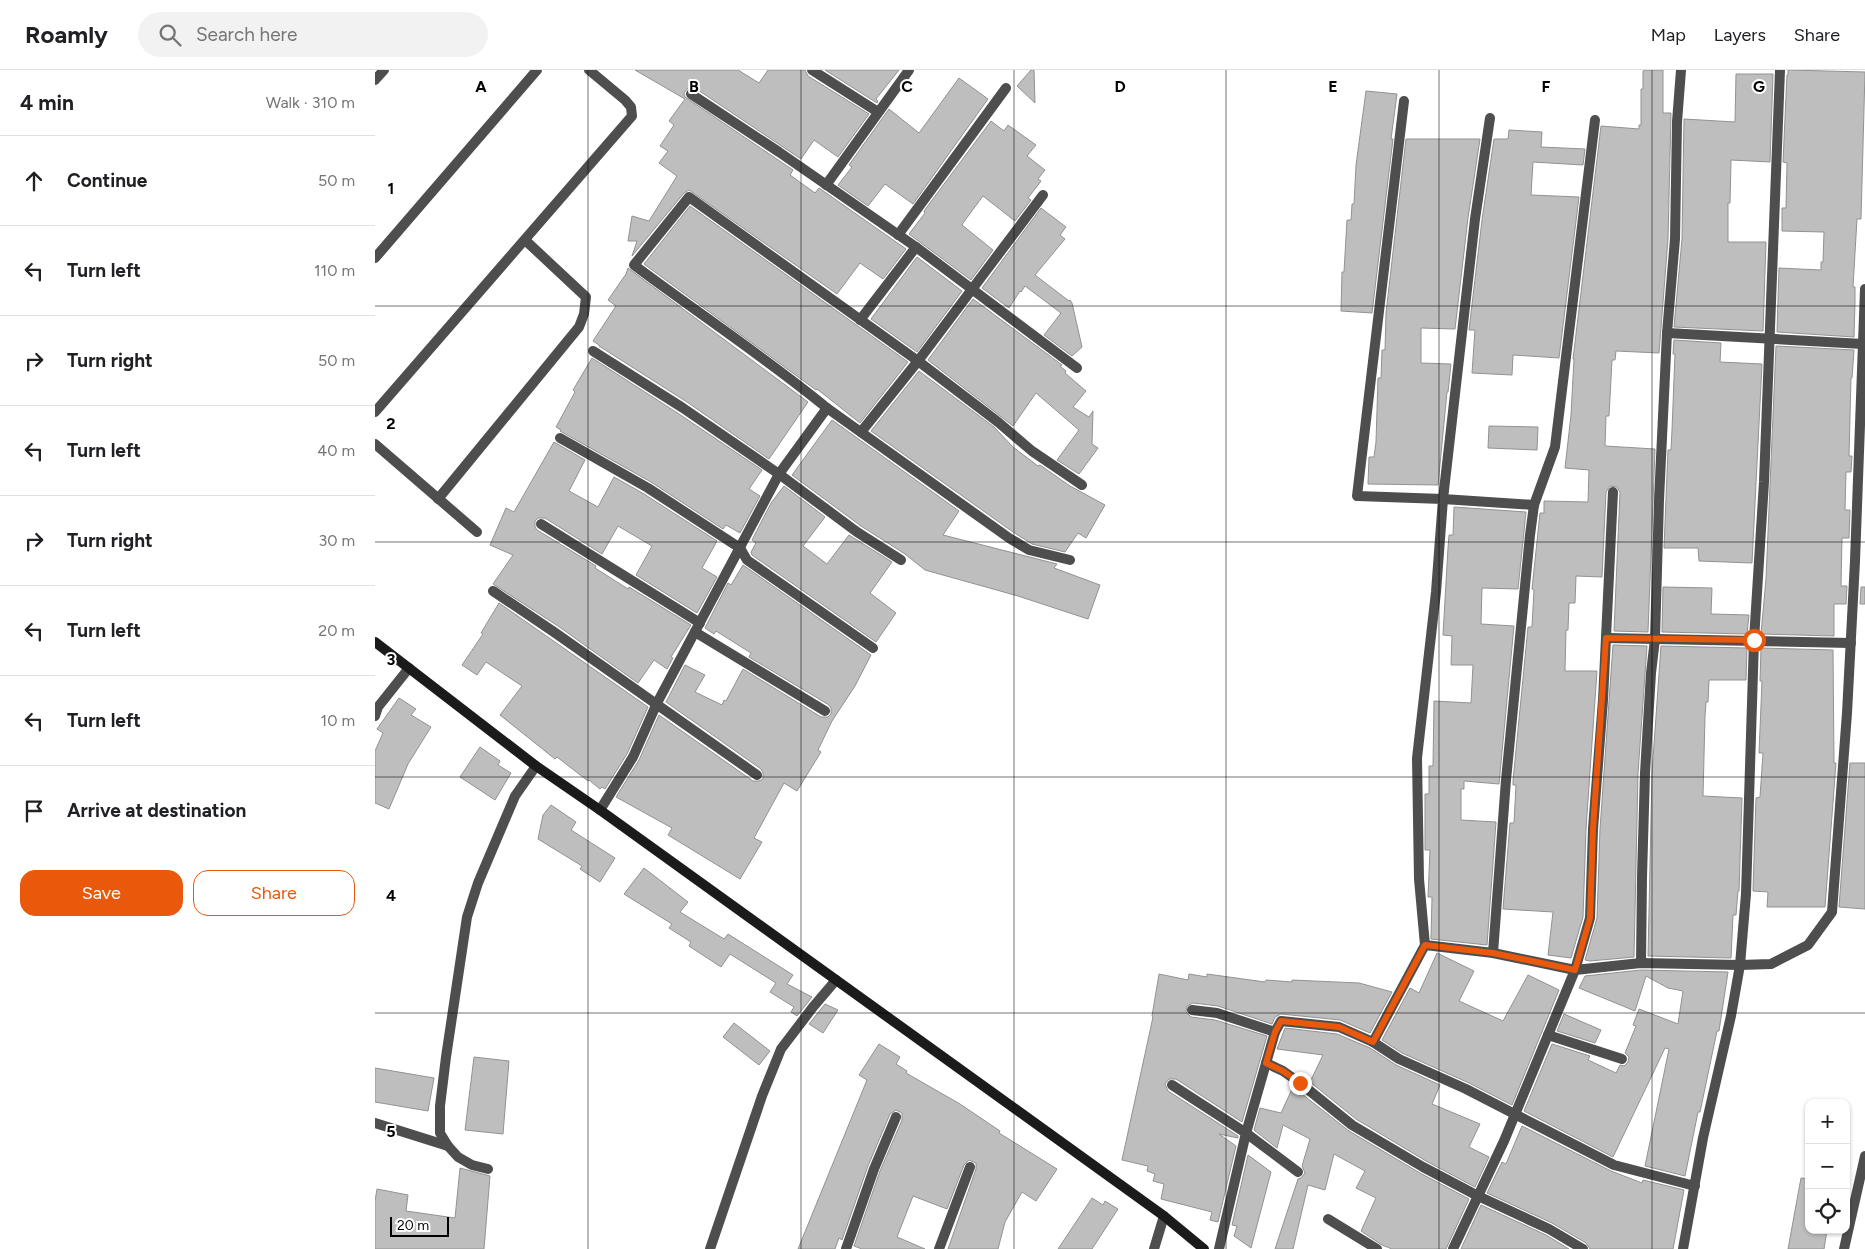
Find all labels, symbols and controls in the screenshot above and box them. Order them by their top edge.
search box [138,12,488,57]
text: Roamly [25,20,108,49]
icon: search [156,21,184,49]
text: Search here [196,23,297,46]
text: Map [1651,24,1686,46]
text: Layers [1714,24,1766,46]
text: Share [1794,24,1840,46]
text: A [475,77,487,96]
text: B [689,77,699,96]
text: C [901,77,913,96]
text: D [1114,77,1126,96]
text: E [1328,77,1338,96]
text: F [1542,77,1551,96]
text: G [1753,77,1765,96]
text: 4 min [20,90,74,115]
text: Walk · 310 m [266,93,355,112]
icon: ahead [20,167,48,195]
text: Continue [67,169,147,192]
text: 50 m [318,171,355,190]
text: 1 [388,179,394,198]
icon: left [20,257,48,285]
text: Turn left [67,259,141,282]
text: 110 m [314,261,355,280]
icon: right [20,347,48,375]
text: Turn right [67,349,153,372]
text: 50 m [318,351,355,370]
text: 2 [386,414,396,433]
icon: left [20,437,48,465]
text: Turn left [67,439,141,462]
text: 40 m [317,441,355,460]
icon: right [20,527,48,555]
text: Turn right [67,529,153,552]
text: 30 m [318,531,355,550]
icon: left [20,617,48,645]
text: Turn left [67,619,141,642]
text: 20 m [318,621,355,640]
route start [1743,629,1766,652]
text: 3 [387,650,396,669]
icon: left [20,707,48,735]
text: Turn left [67,709,141,732]
text: 10 m [321,711,355,730]
icon: arrive [20,797,48,825]
text: Arrive at destination [67,799,246,822]
button: Save [20,870,183,916]
button: Share [193,870,355,916]
text: 4 [386,886,396,905]
route end [1289,1072,1312,1095]
map controls [1805,1099,1850,1234]
button: + [1805,1099,1850,1144]
text: 5 [386,1122,396,1141]
button: − [1805,1144,1850,1189]
button: locate [1805,1189,1850,1234]
scale bar [390,1214,449,1237]
text: 20 m [397,1217,429,1234]

